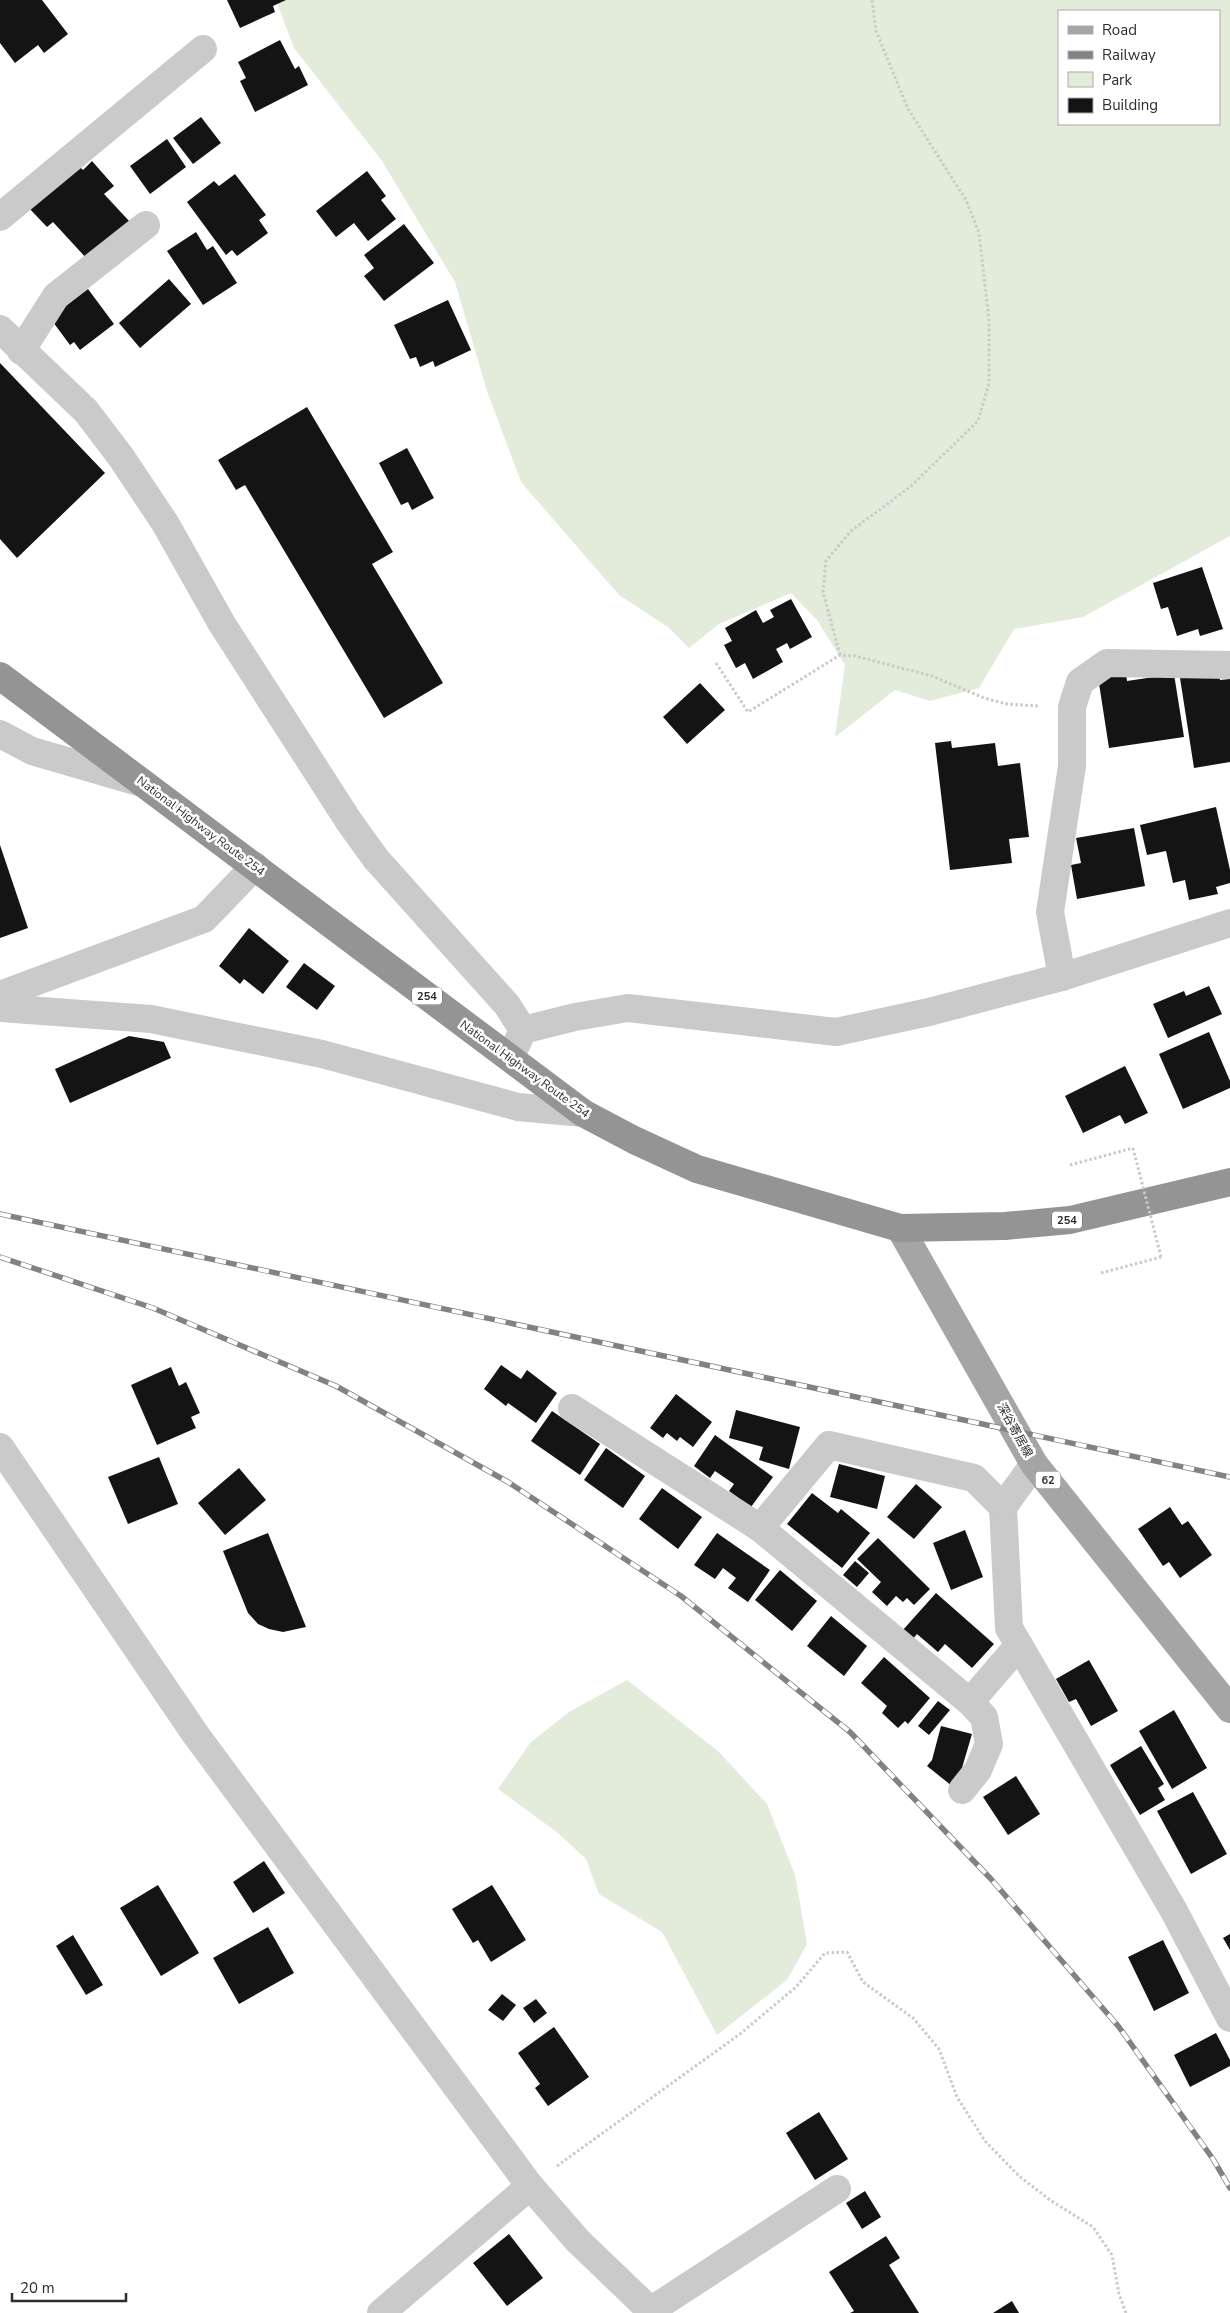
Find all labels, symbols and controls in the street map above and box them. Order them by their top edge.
legend [1058,10,1220,125]
text: Road [1102,20,1137,40]
text: Railway [1102,45,1156,65]
text: Park [1102,70,1132,90]
text: Building [1102,95,1158,115]
street label: National Highway Route 254 [134,773,268,879]
road number: 254 [412,988,442,1004]
street label: National Highway Route 254 [457,1017,593,1121]
road number: 254 [1052,1212,1082,1228]
street label: 深谷寄居線 [993,1400,1037,1460]
road number: 62 [1036,1472,1060,1488]
scale bar [12,2270,126,2302]
text: 20 m [20,2278,55,2298]

